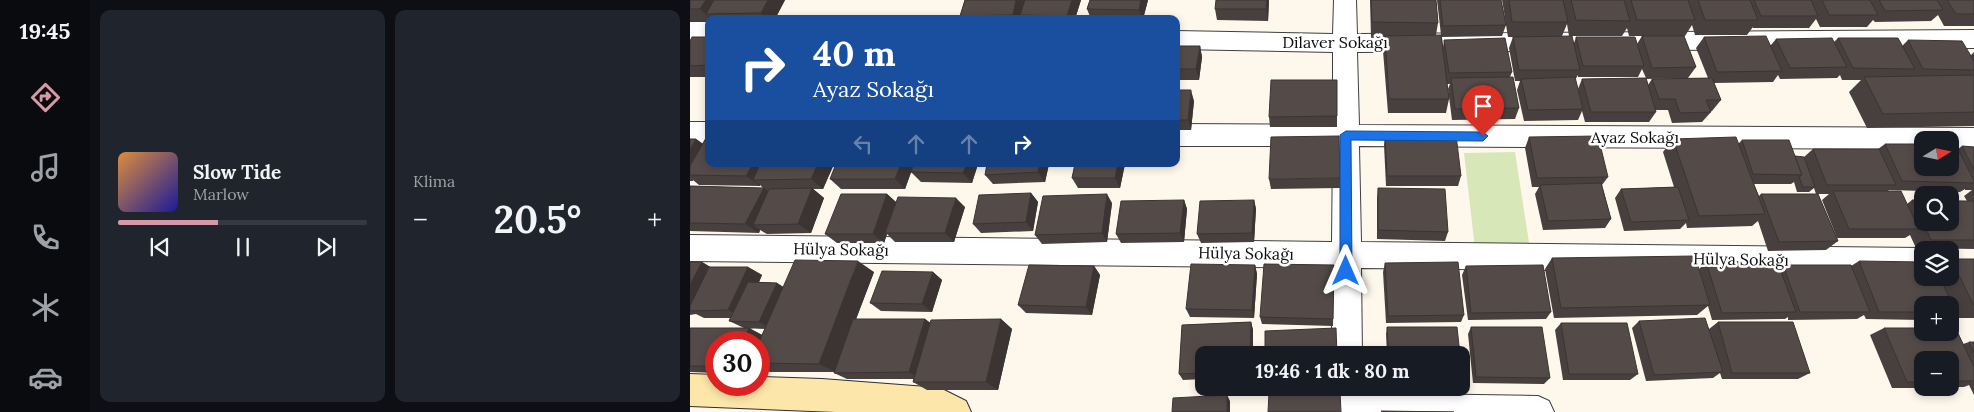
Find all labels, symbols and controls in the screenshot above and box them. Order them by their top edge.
text: 19:45 [19,17,71,45]
text: 40 m [813,31,896,76]
street label: Dilaver Sokağı [1282,32,1388,52]
icon: right [730,35,795,100]
text: Ayaz Sokağı [813,75,934,103]
icon: directions [28,80,63,115]
pin [1462,85,1504,136]
icon: arrive [1469,92,1497,120]
street label: Ayaz Sokağı [1590,127,1679,147]
icon: left [849,130,877,158]
icon: ahead [902,130,930,158]
icon: ahead [955,130,983,158]
icon: right [1008,130,1036,158]
north arrow [1914,131,1959,176]
map controls [1914,131,1959,396]
icon: music [28,150,63,185]
text: Slow Tide [193,160,281,184]
text: Klima [413,171,455,191]
text: Marlow [193,184,249,204]
button: search [1914,186,1959,231]
text: 20.5° [494,195,581,243]
text: − [413,202,428,238]
text: + [647,202,662,238]
icon: phone [28,220,63,255]
icon: previous [146,233,174,261]
icon: pause [229,233,257,261]
icon: next [312,233,340,261]
street label: Hülya Sokağı [793,238,889,260]
button: layers [1914,241,1959,286]
street label: Hülya Sokağı [1198,242,1294,264]
position arrow [1319,244,1371,296]
street label: Hülya Sokağı [1693,248,1789,270]
icon: climate [28,290,63,325]
button: + [1914,296,1959,341]
speed limit sign: 30 [705,331,770,396]
button: − [1914,351,1959,396]
text: 19:46 · 1 dk · 80 m [1255,359,1410,383]
icon: car [28,360,63,395]

